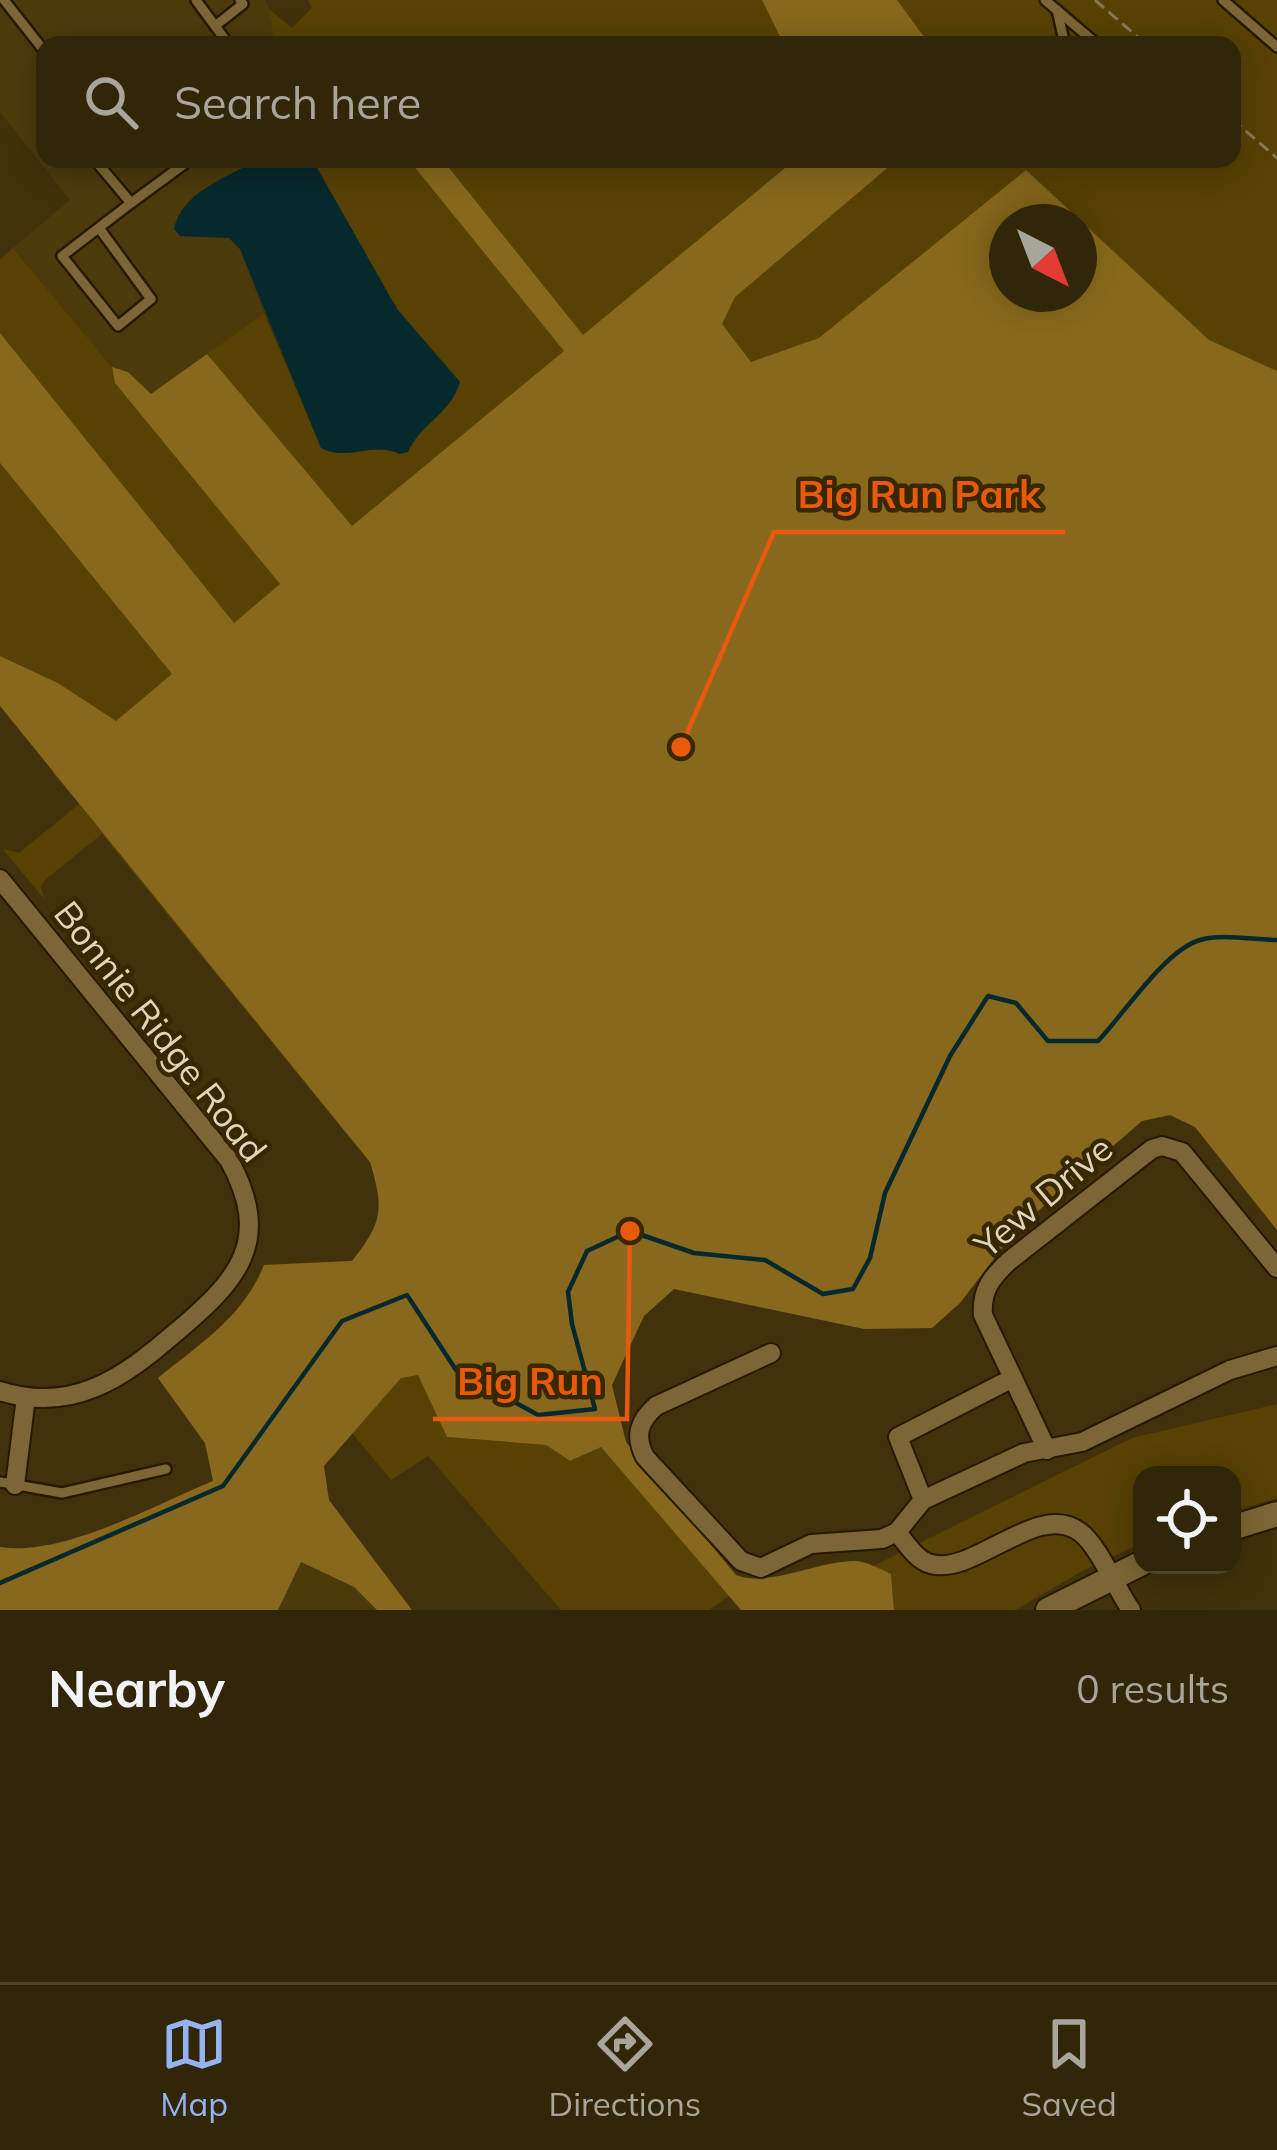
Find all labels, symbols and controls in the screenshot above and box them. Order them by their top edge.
search box [36,36,1241,168]
icon: search [78,69,144,135]
text: Search here [174,74,421,130]
north arrow [989,204,1097,312]
callout: Big Run Park [774,457,1065,532]
text: Big Run Park [798,469,1042,518]
street label: Bonnie Ridge Road [45,892,277,1170]
street label: Yew Drive [964,1125,1121,1267]
callout: Big Run [433,1344,627,1419]
text: Big Run [457,1356,603,1405]
map controls [1133,1466,1241,1574]
button: locate [1133,1466,1241,1574]
text: Nearby [48,1656,225,1720]
text: 0 results [1076,1664,1229,1713]
tab: Map [160,2011,228,2124]
tab: Directions [549,2011,701,2124]
tab: Saved [1022,2011,1117,2124]

